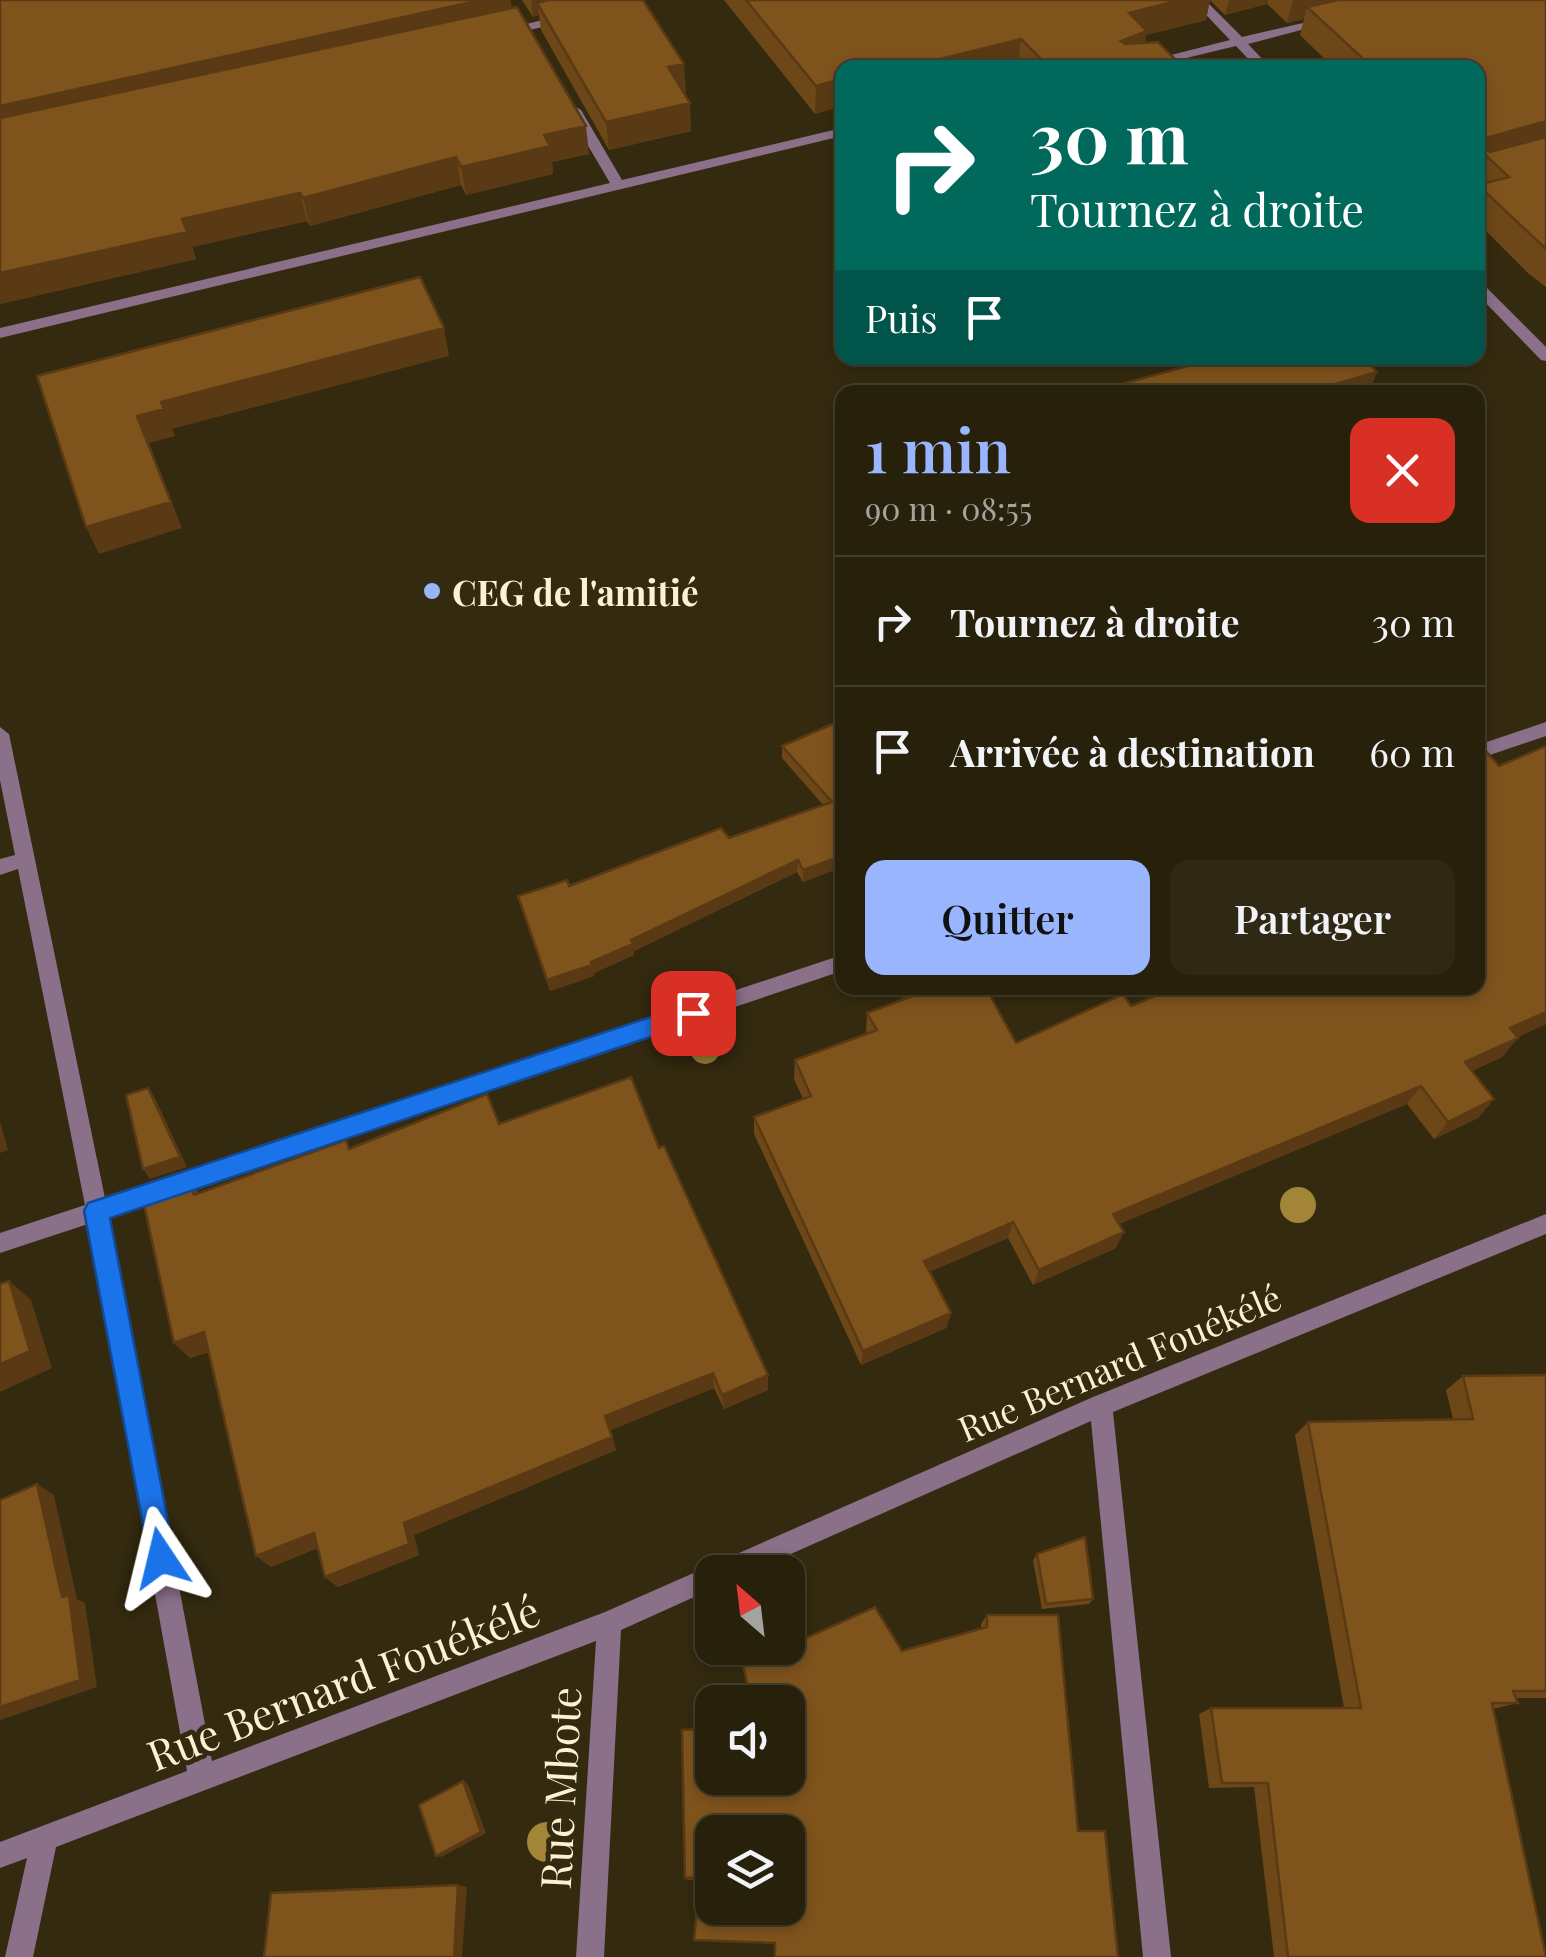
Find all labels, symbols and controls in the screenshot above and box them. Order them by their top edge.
text: 30 m [1030,88,1189,182]
icon: right [865,100,995,230]
text: Tournez à droite [1030,178,1364,238]
icon: arrive [957,290,1012,345]
text: Puis [865,292,937,343]
text: 1 min [865,408,1011,488]
button: close [1350,418,1455,523]
text: 90 m · 08:55 [865,486,1032,529]
place label: CEG de l'amitié [452,568,699,615]
marker: CEG de l'amitié [421,580,443,602]
icon: right [865,594,920,649]
text: Tournez à droite [950,596,1240,647]
text: 30 m [1372,596,1455,647]
icon: arrive [865,724,920,779]
text: Arrivée à destination [950,726,1315,777]
text: 60 m [1369,726,1455,777]
button: Quitter [865,860,1150,975]
button: Partager [1170,860,1455,975]
pin [651,971,736,1056]
icon: arrive [666,986,721,1041]
street label: Rue Bernard Fouékélé [950,1273,1288,1451]
position arrow [109,1506,213,1610]
north arrow [695,1555,805,1665]
map controls [695,1555,805,1925]
street label: Rue Bernard Fouékélé [139,1581,547,1783]
street label: Rue Mbote [526,1685,592,1891]
button: sound [695,1685,805,1795]
button: layers [695,1815,805,1925]

